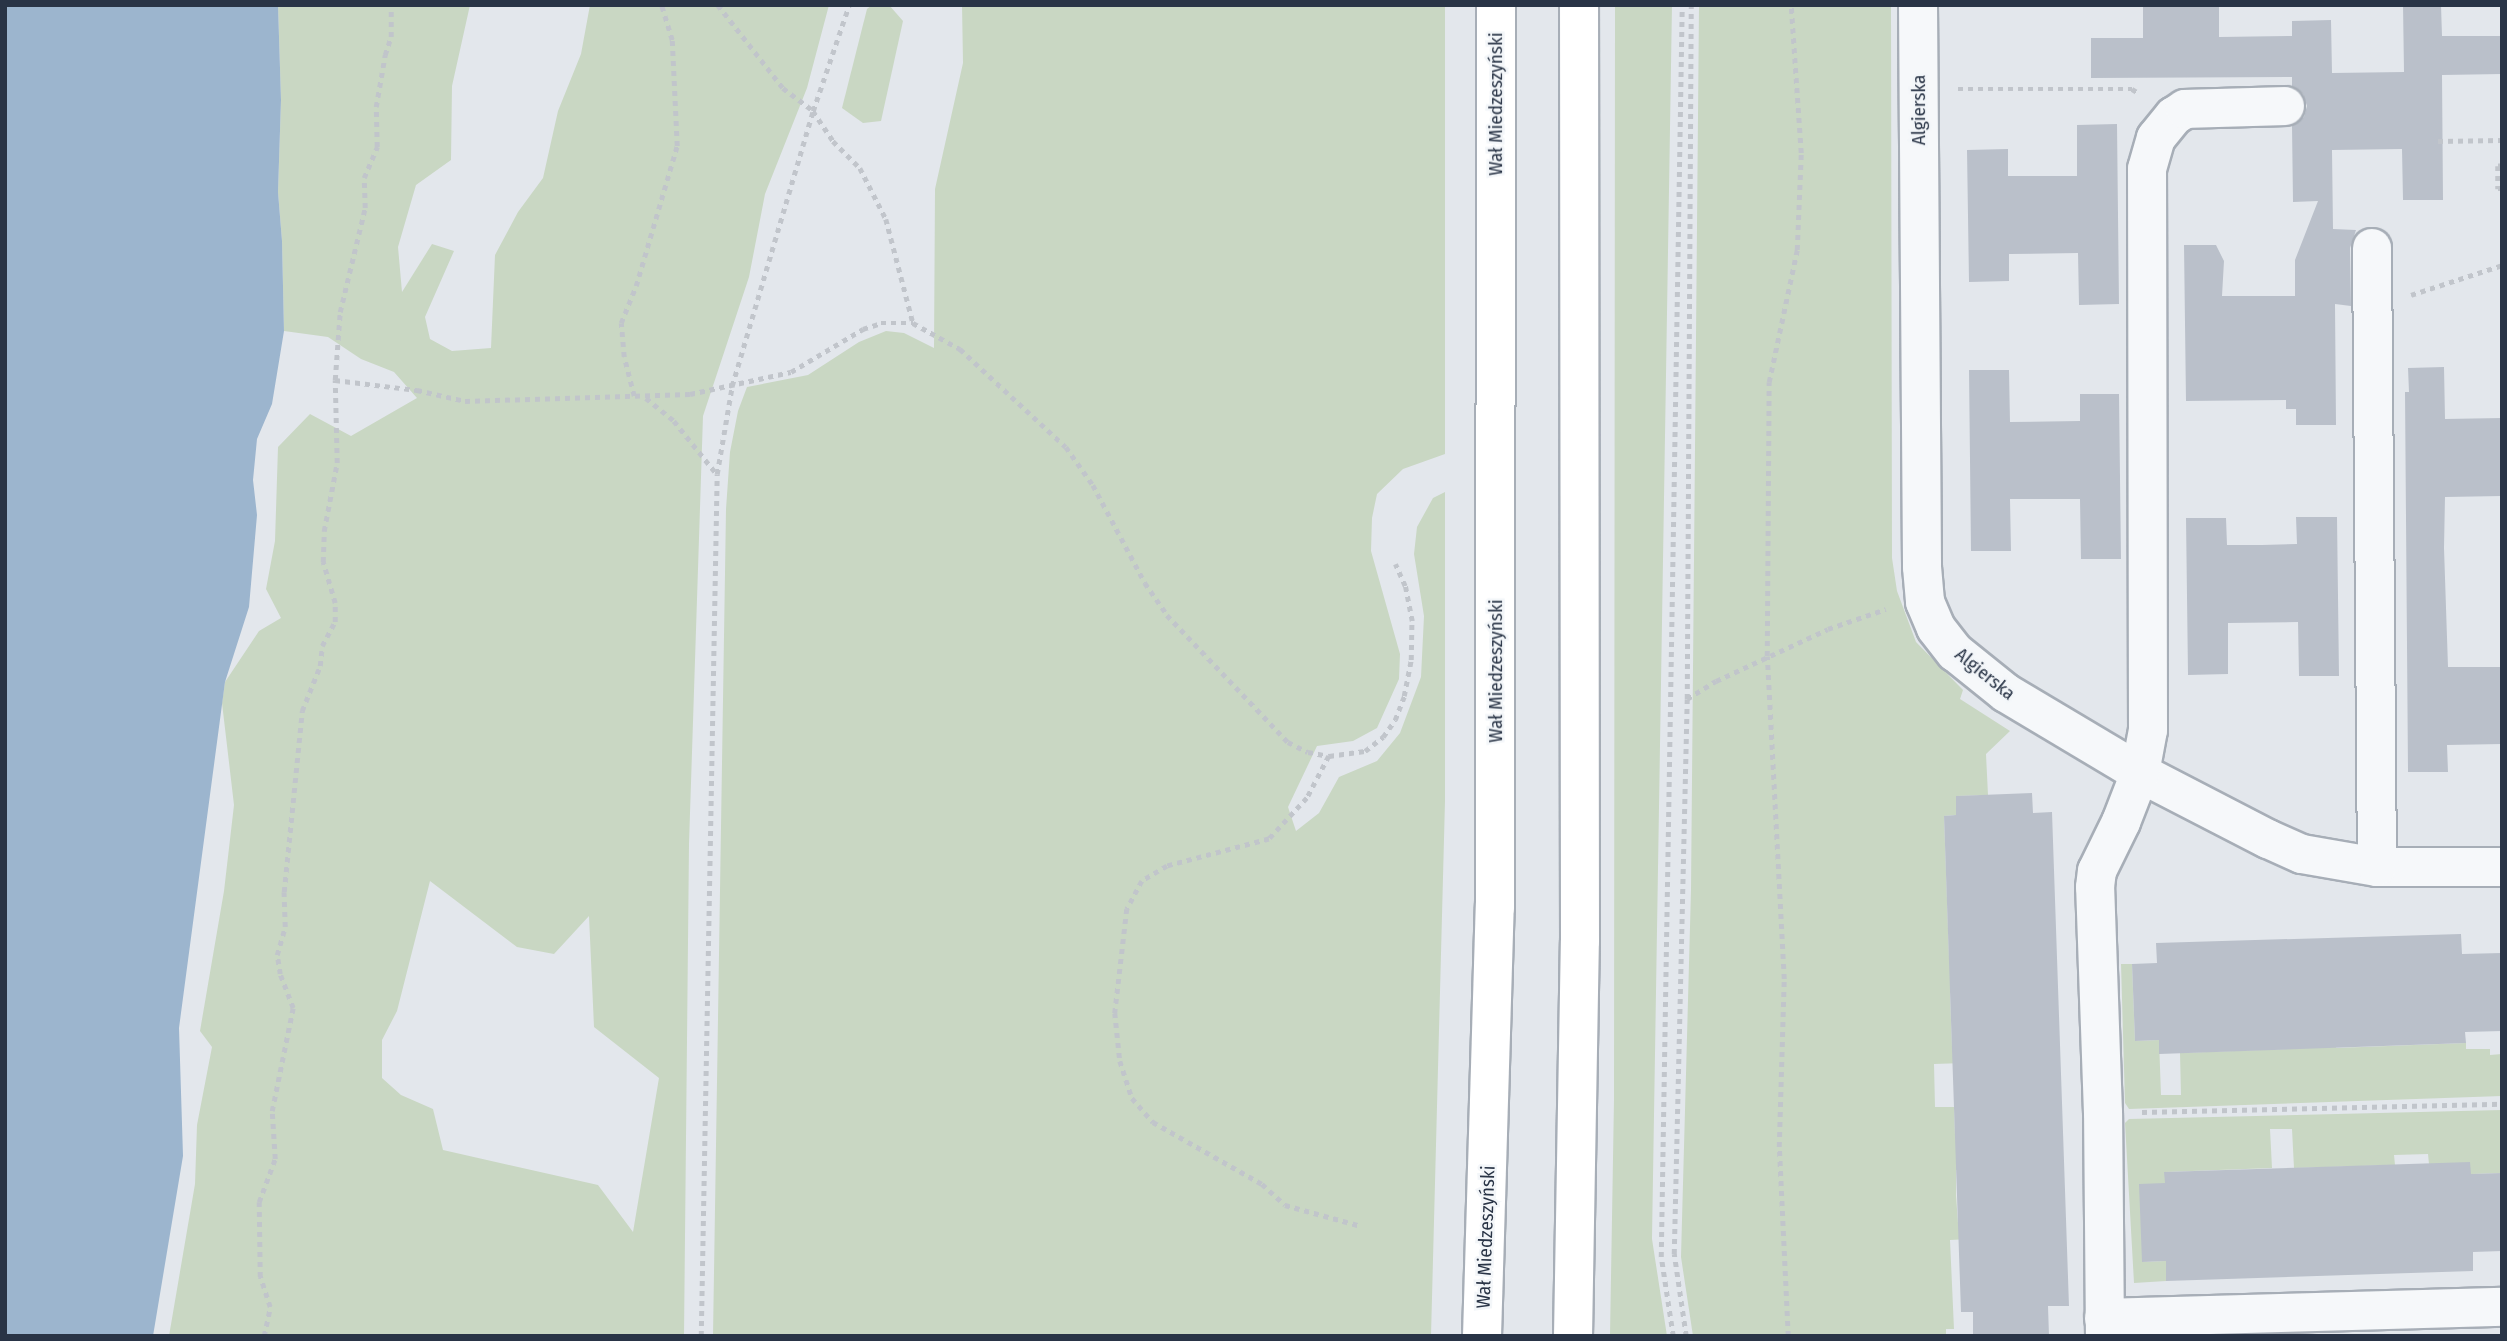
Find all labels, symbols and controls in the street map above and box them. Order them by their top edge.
street label: Wał Miedzeszyński [1485,32,1507,176]
street label: Algierska [1908,75,1930,145]
street label: Wał Miedzeszyński [1485,599,1507,743]
street label: Algierska [1950,643,2020,705]
street label: Wał Miedzeszyński [1472,1165,1500,1309]

